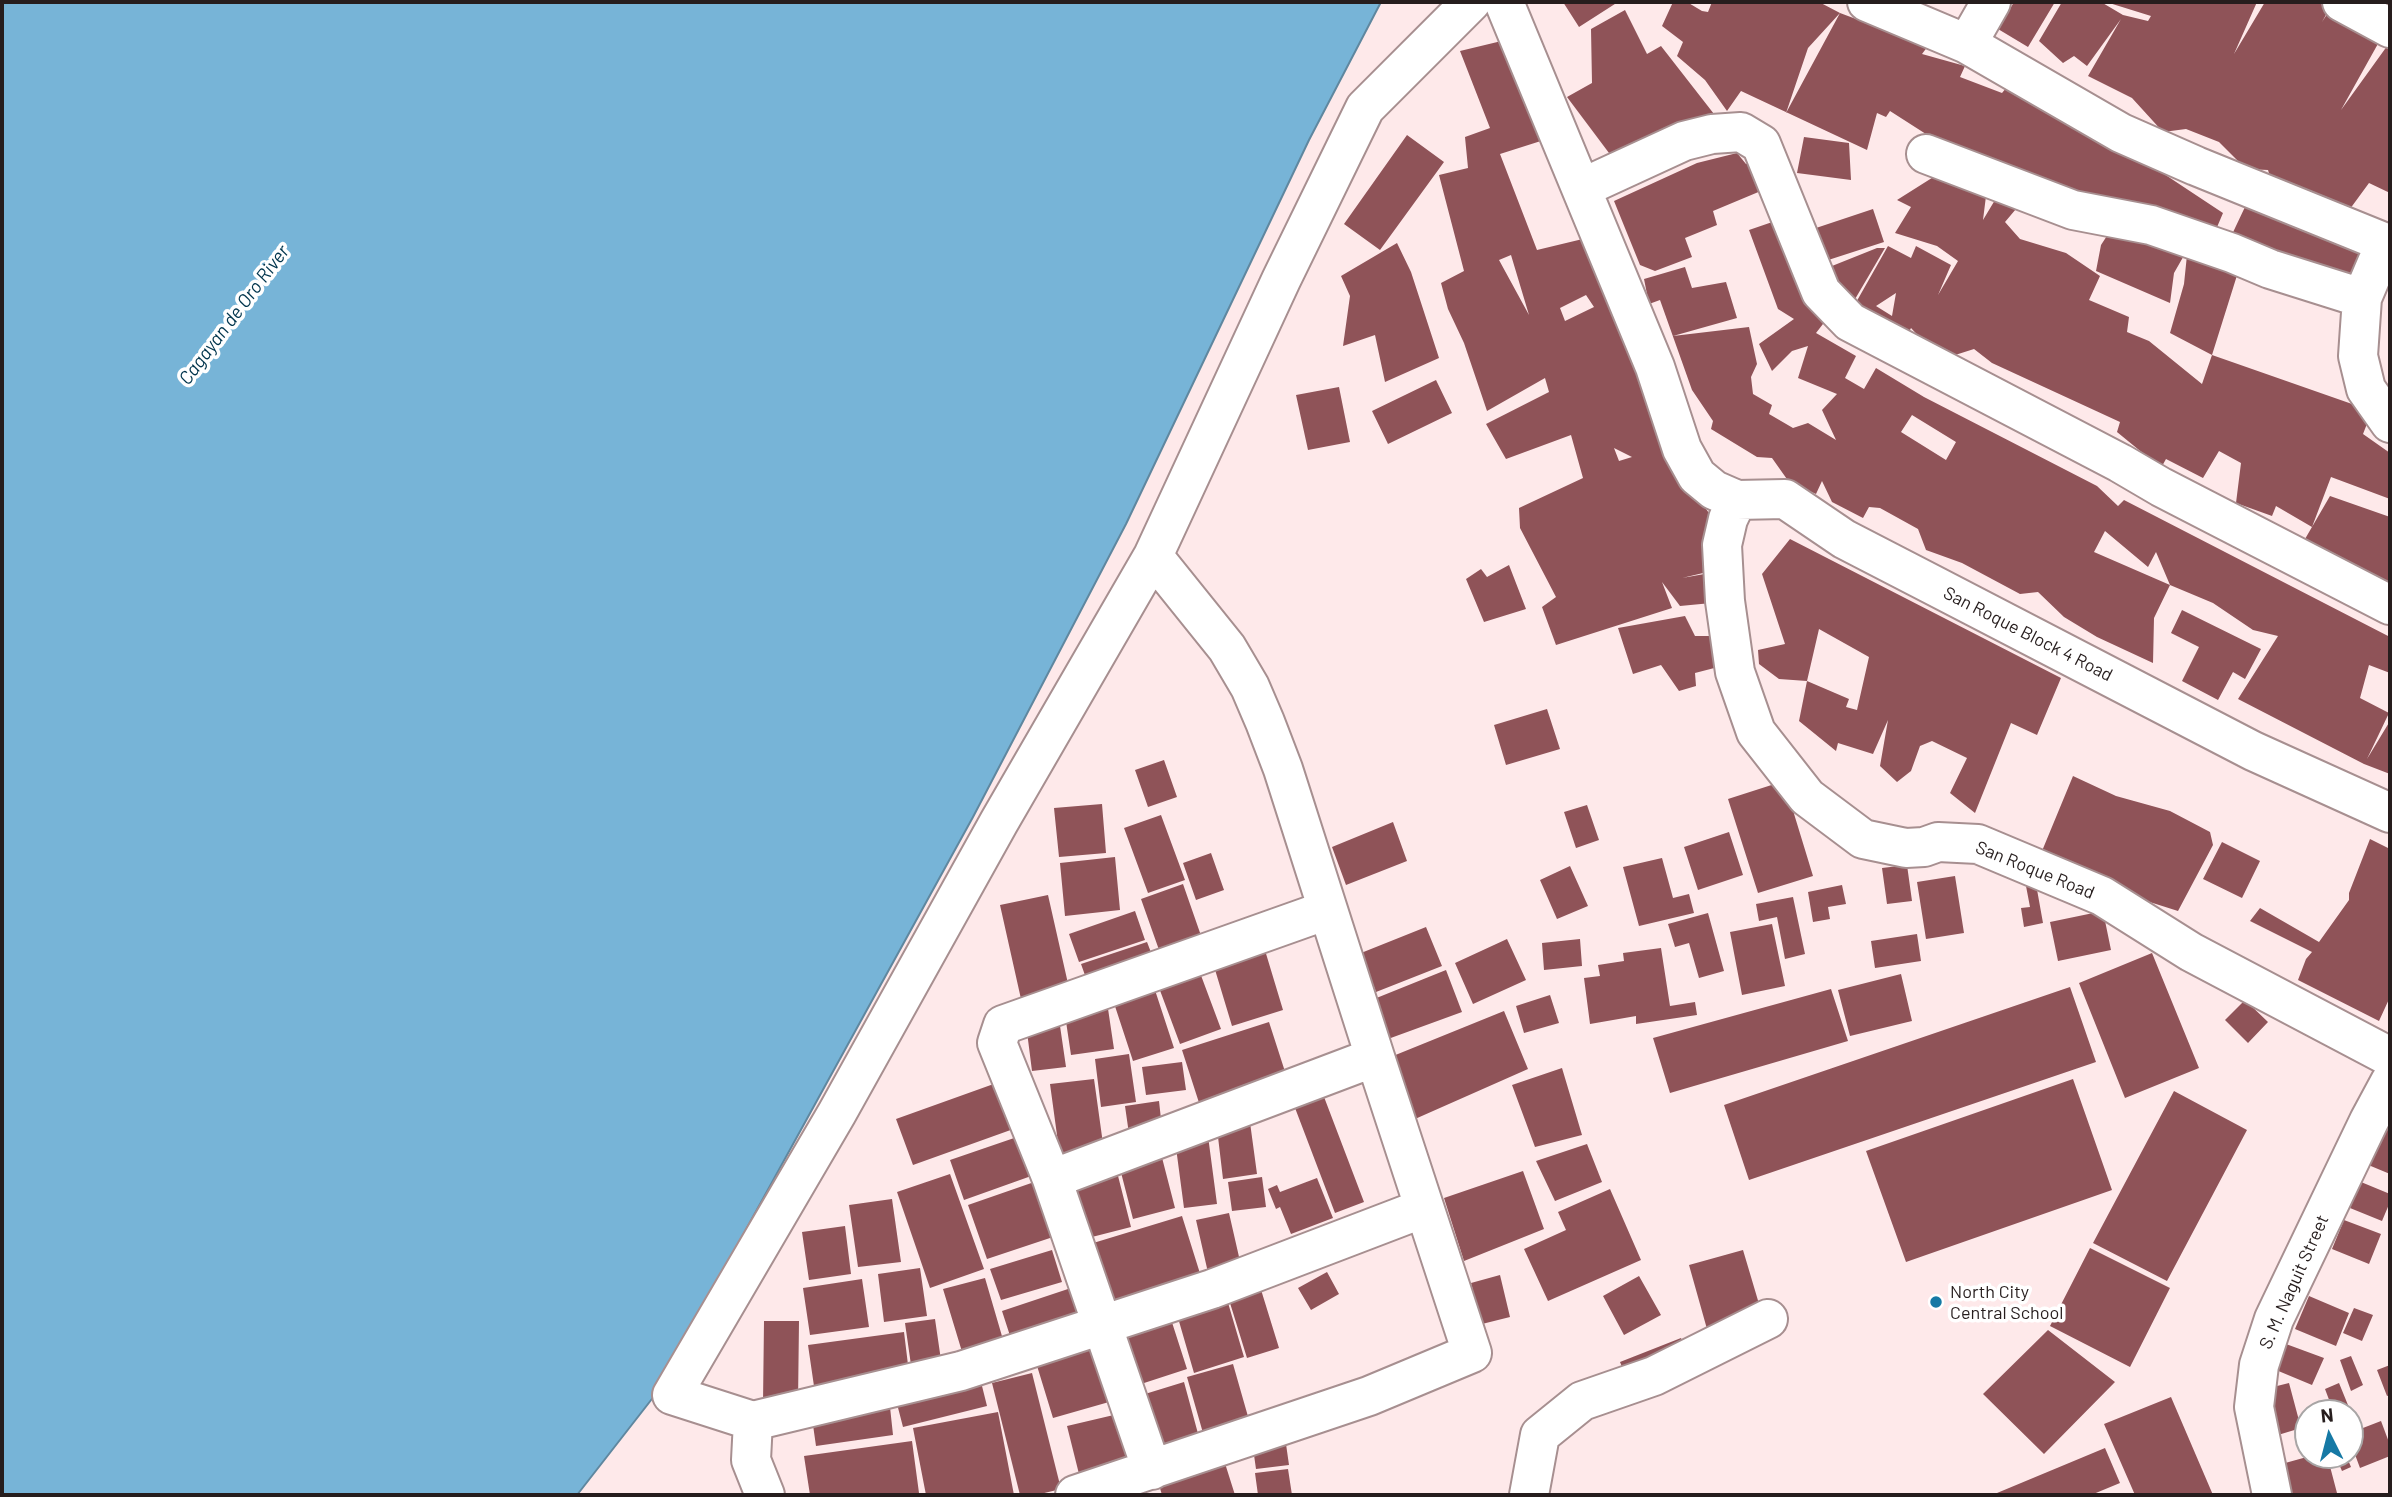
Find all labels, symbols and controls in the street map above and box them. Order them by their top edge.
water label: Cagayan de Oro River [174,241,294,389]
street label: San Roque Block 4 Road [1940,582,2116,686]
street label: San Roque Road [1972,836,2098,904]
street label: S. M. Naguit Street [2255,1211,2333,1353]
place label: North City Central School [1950,1281,2063,1324]
marker: North City Central School [1928,1294,1944,1310]
north arrow [2294,1399,2364,1469]
text: N [2319,1403,2334,1427]

